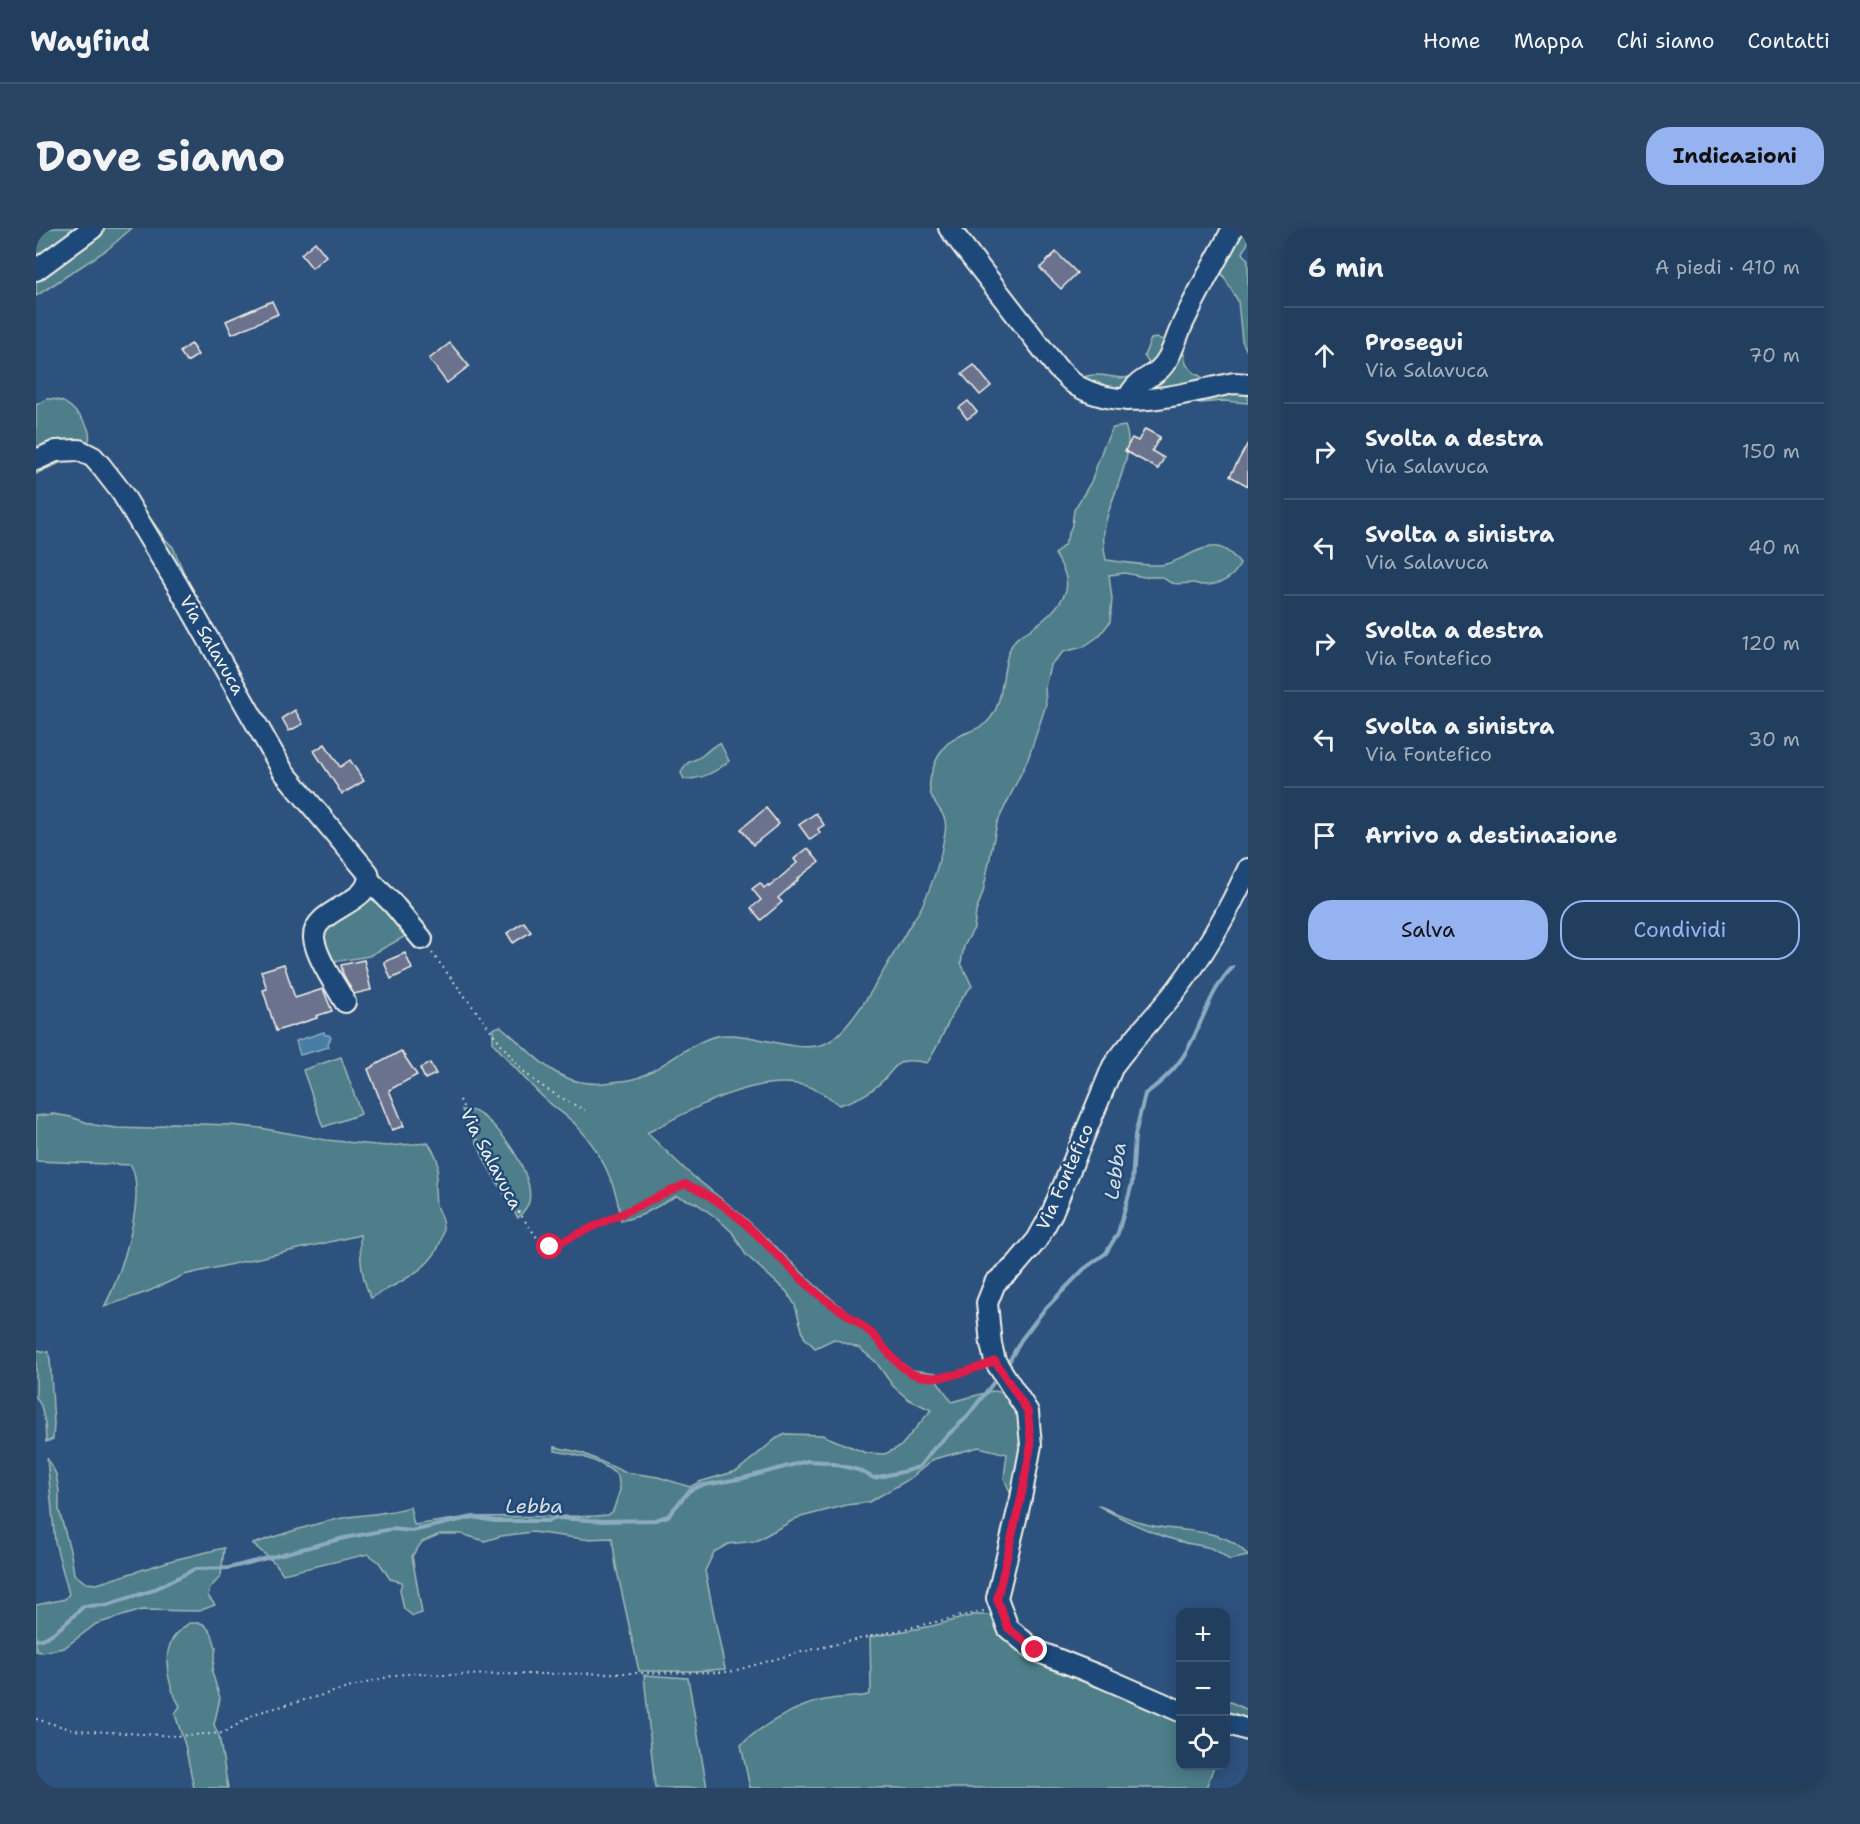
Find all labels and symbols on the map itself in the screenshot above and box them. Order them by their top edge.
street label: Via Salavuca [174,591,250,699]
street label: Via Salavuca [454,1104,528,1214]
street label: Via Fontefico [1031,1120,1099,1234]
water label: Lebba [1098,1141,1132,1201]
route start [536,1233,562,1259]
water label: Lebba [505,1493,563,1519]
route end [1021,1636,1047,1662]

